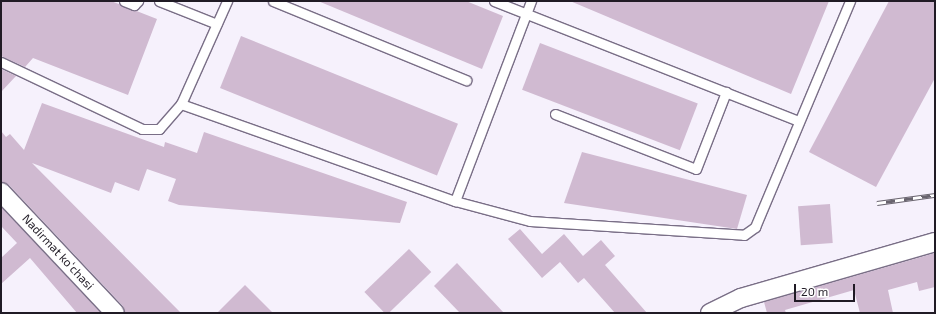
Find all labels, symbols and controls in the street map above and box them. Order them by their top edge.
street label: Nadirmat koʻchasi [19,211,97,293]
scale bar [796,276,857,302]
text: 20 m [801,284,828,298]

